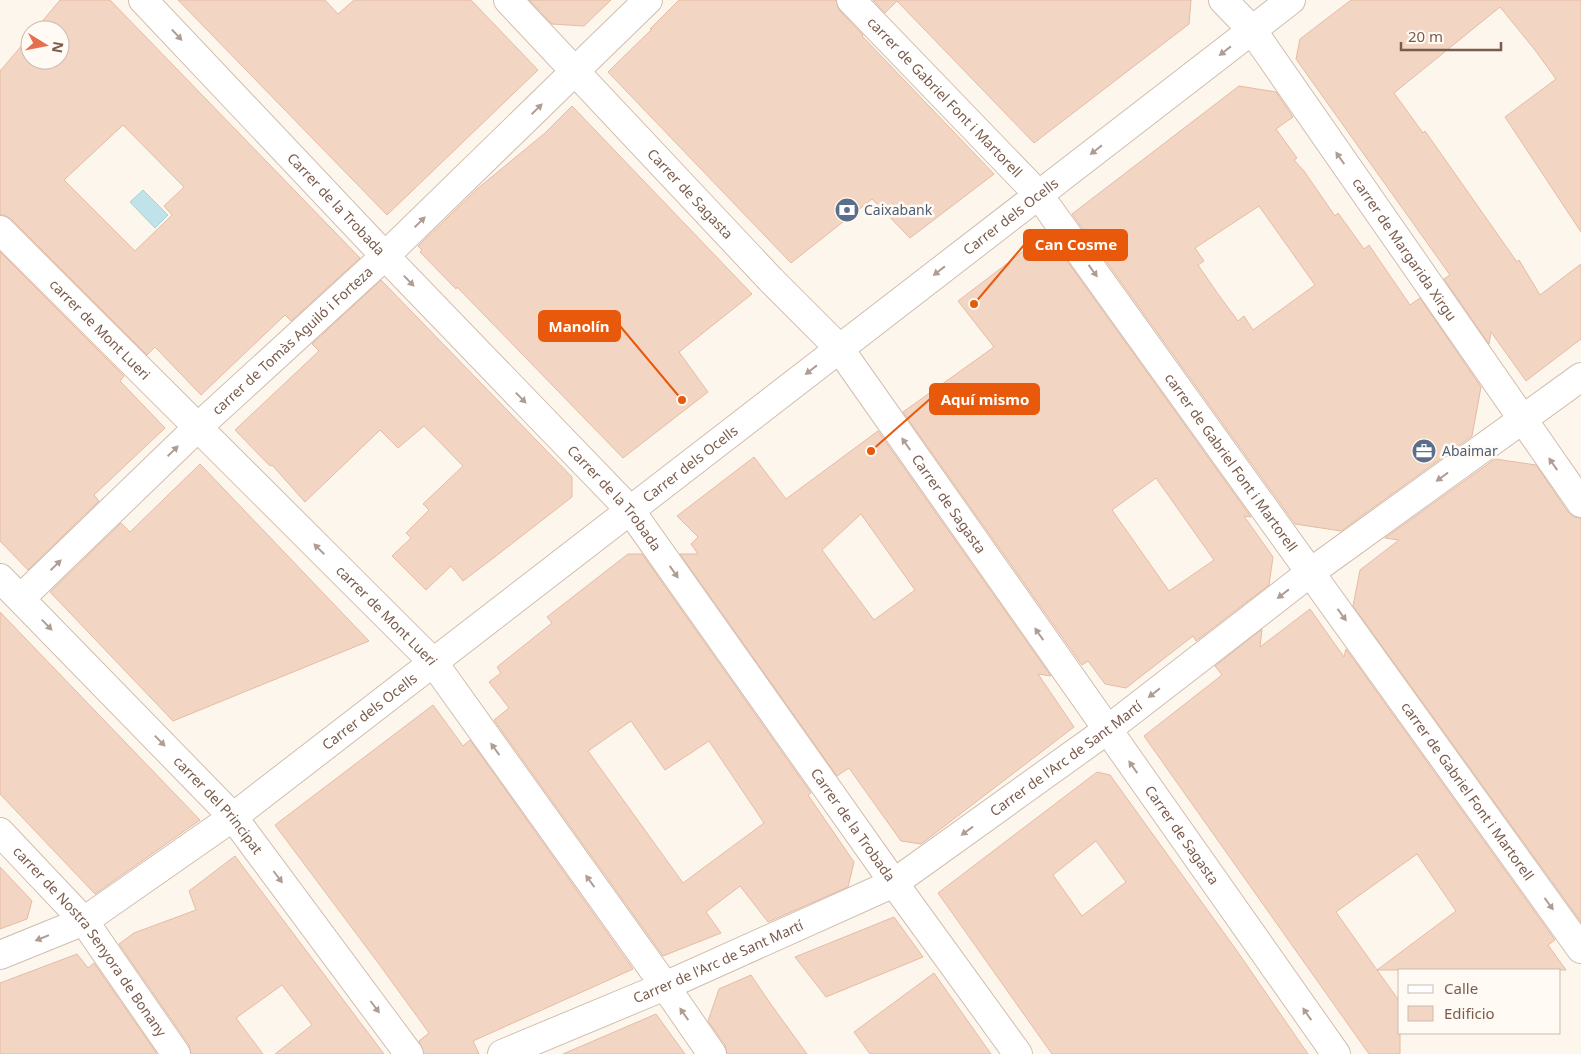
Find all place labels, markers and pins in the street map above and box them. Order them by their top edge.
bank icon: Caixabank [834,197,860,223]
place label: Caixabank [864,200,933,219]
callout: Can Cosme [1024,230,1127,260]
callout: Manolín [539,311,620,341]
callout: Aquí mismo [930,384,1039,414]
office icon: Abaimar [1411,438,1437,464]
place label: Abaimar [1442,441,1498,460]

